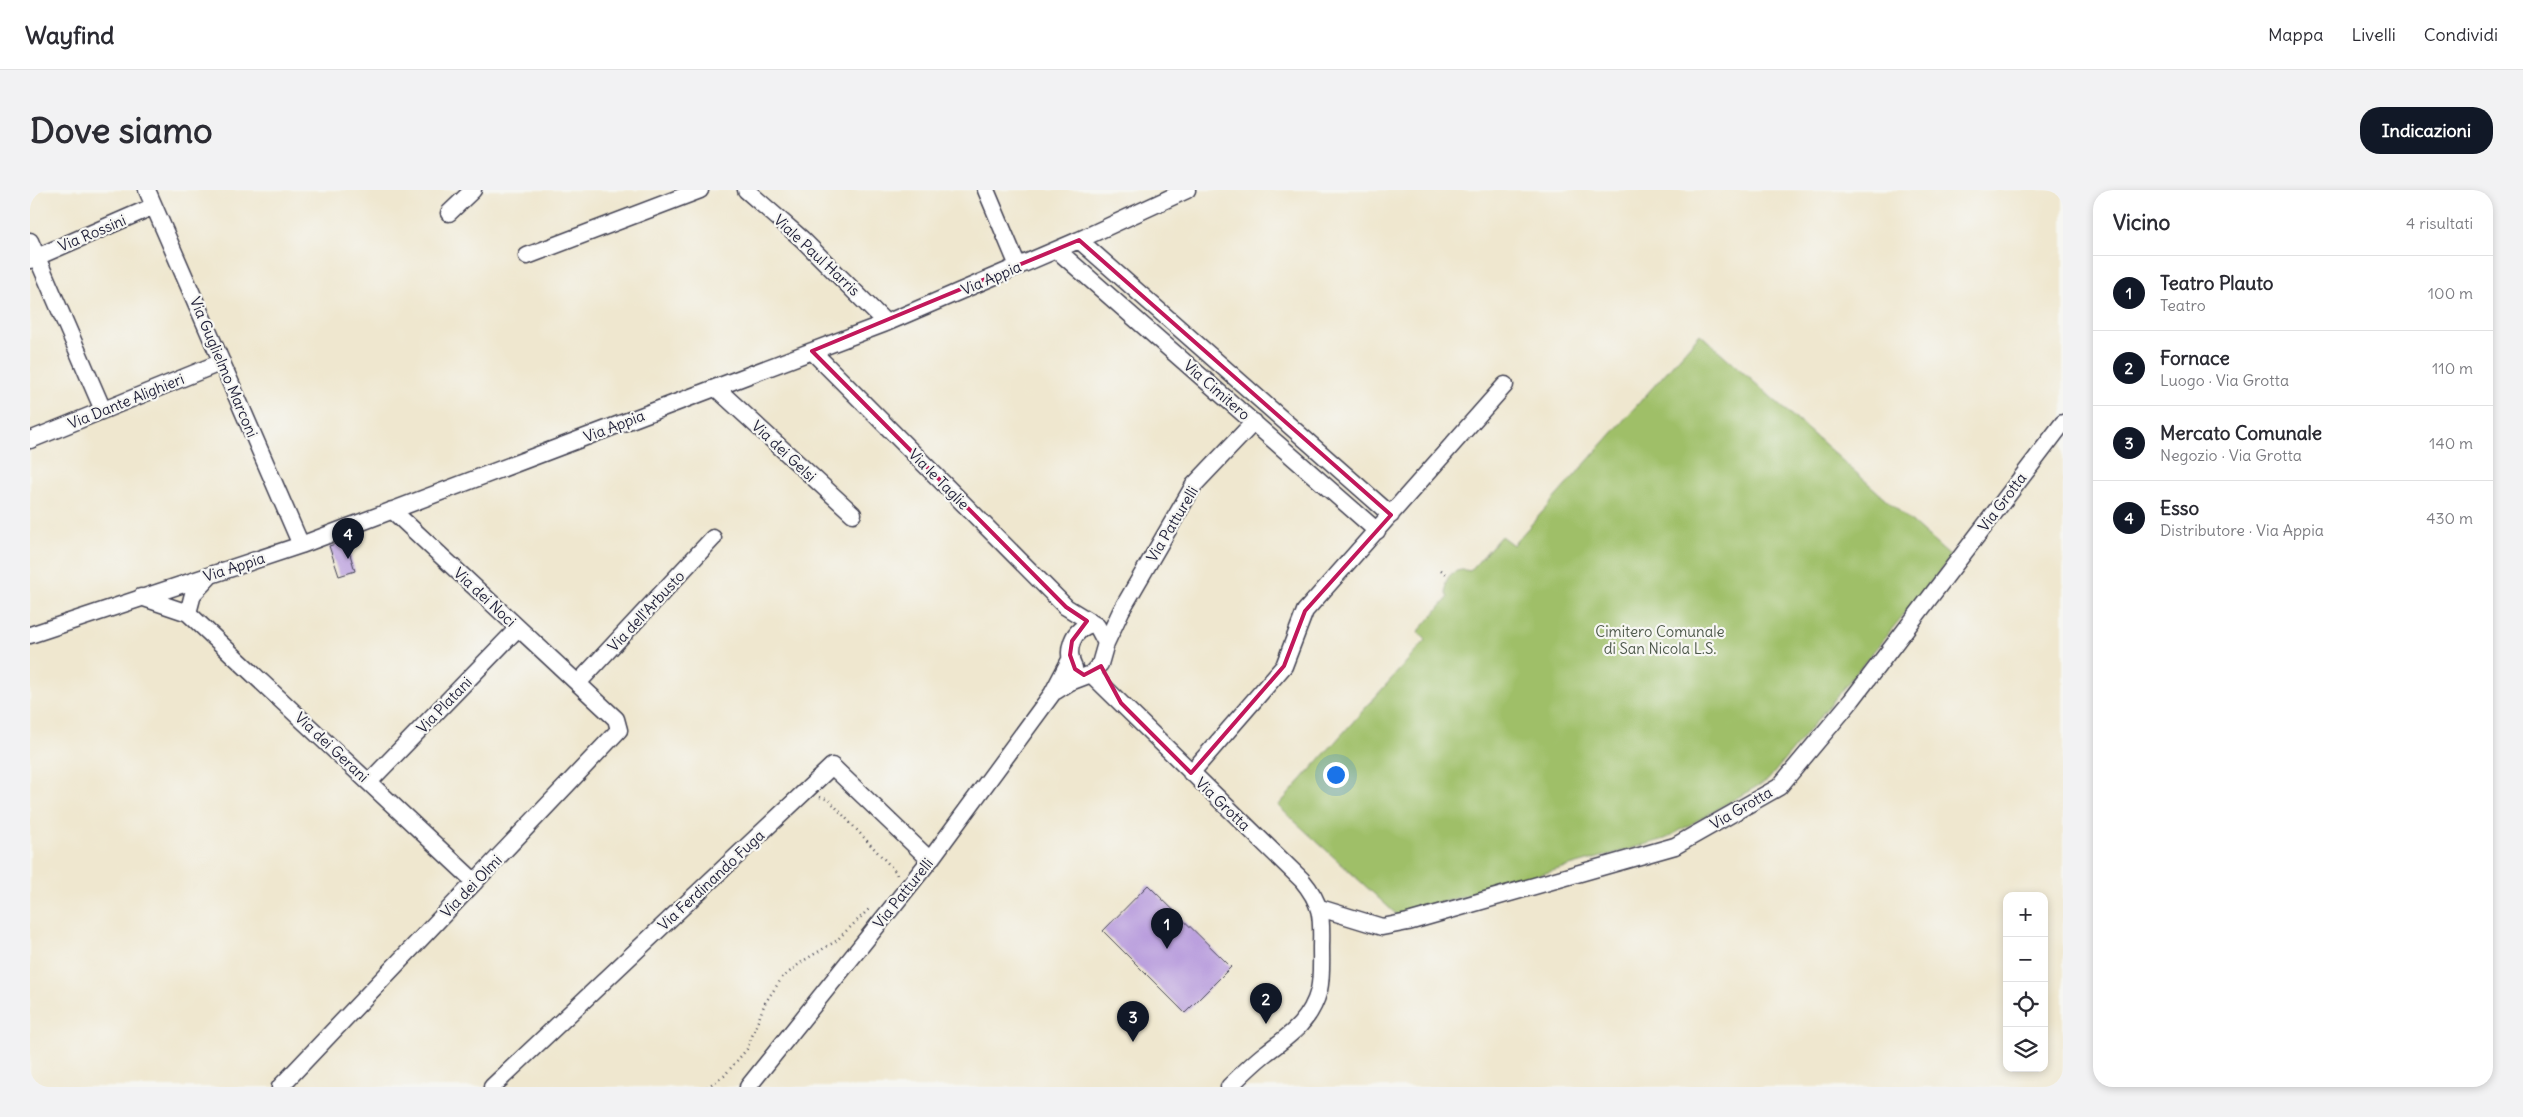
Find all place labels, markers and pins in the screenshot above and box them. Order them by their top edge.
pin: 4 [332,518,364,559]
pin: 1 [1151,908,1183,949]
pin: 2 [1250,983,1282,1024]
pin: 3 [1117,1001,1149,1042]

